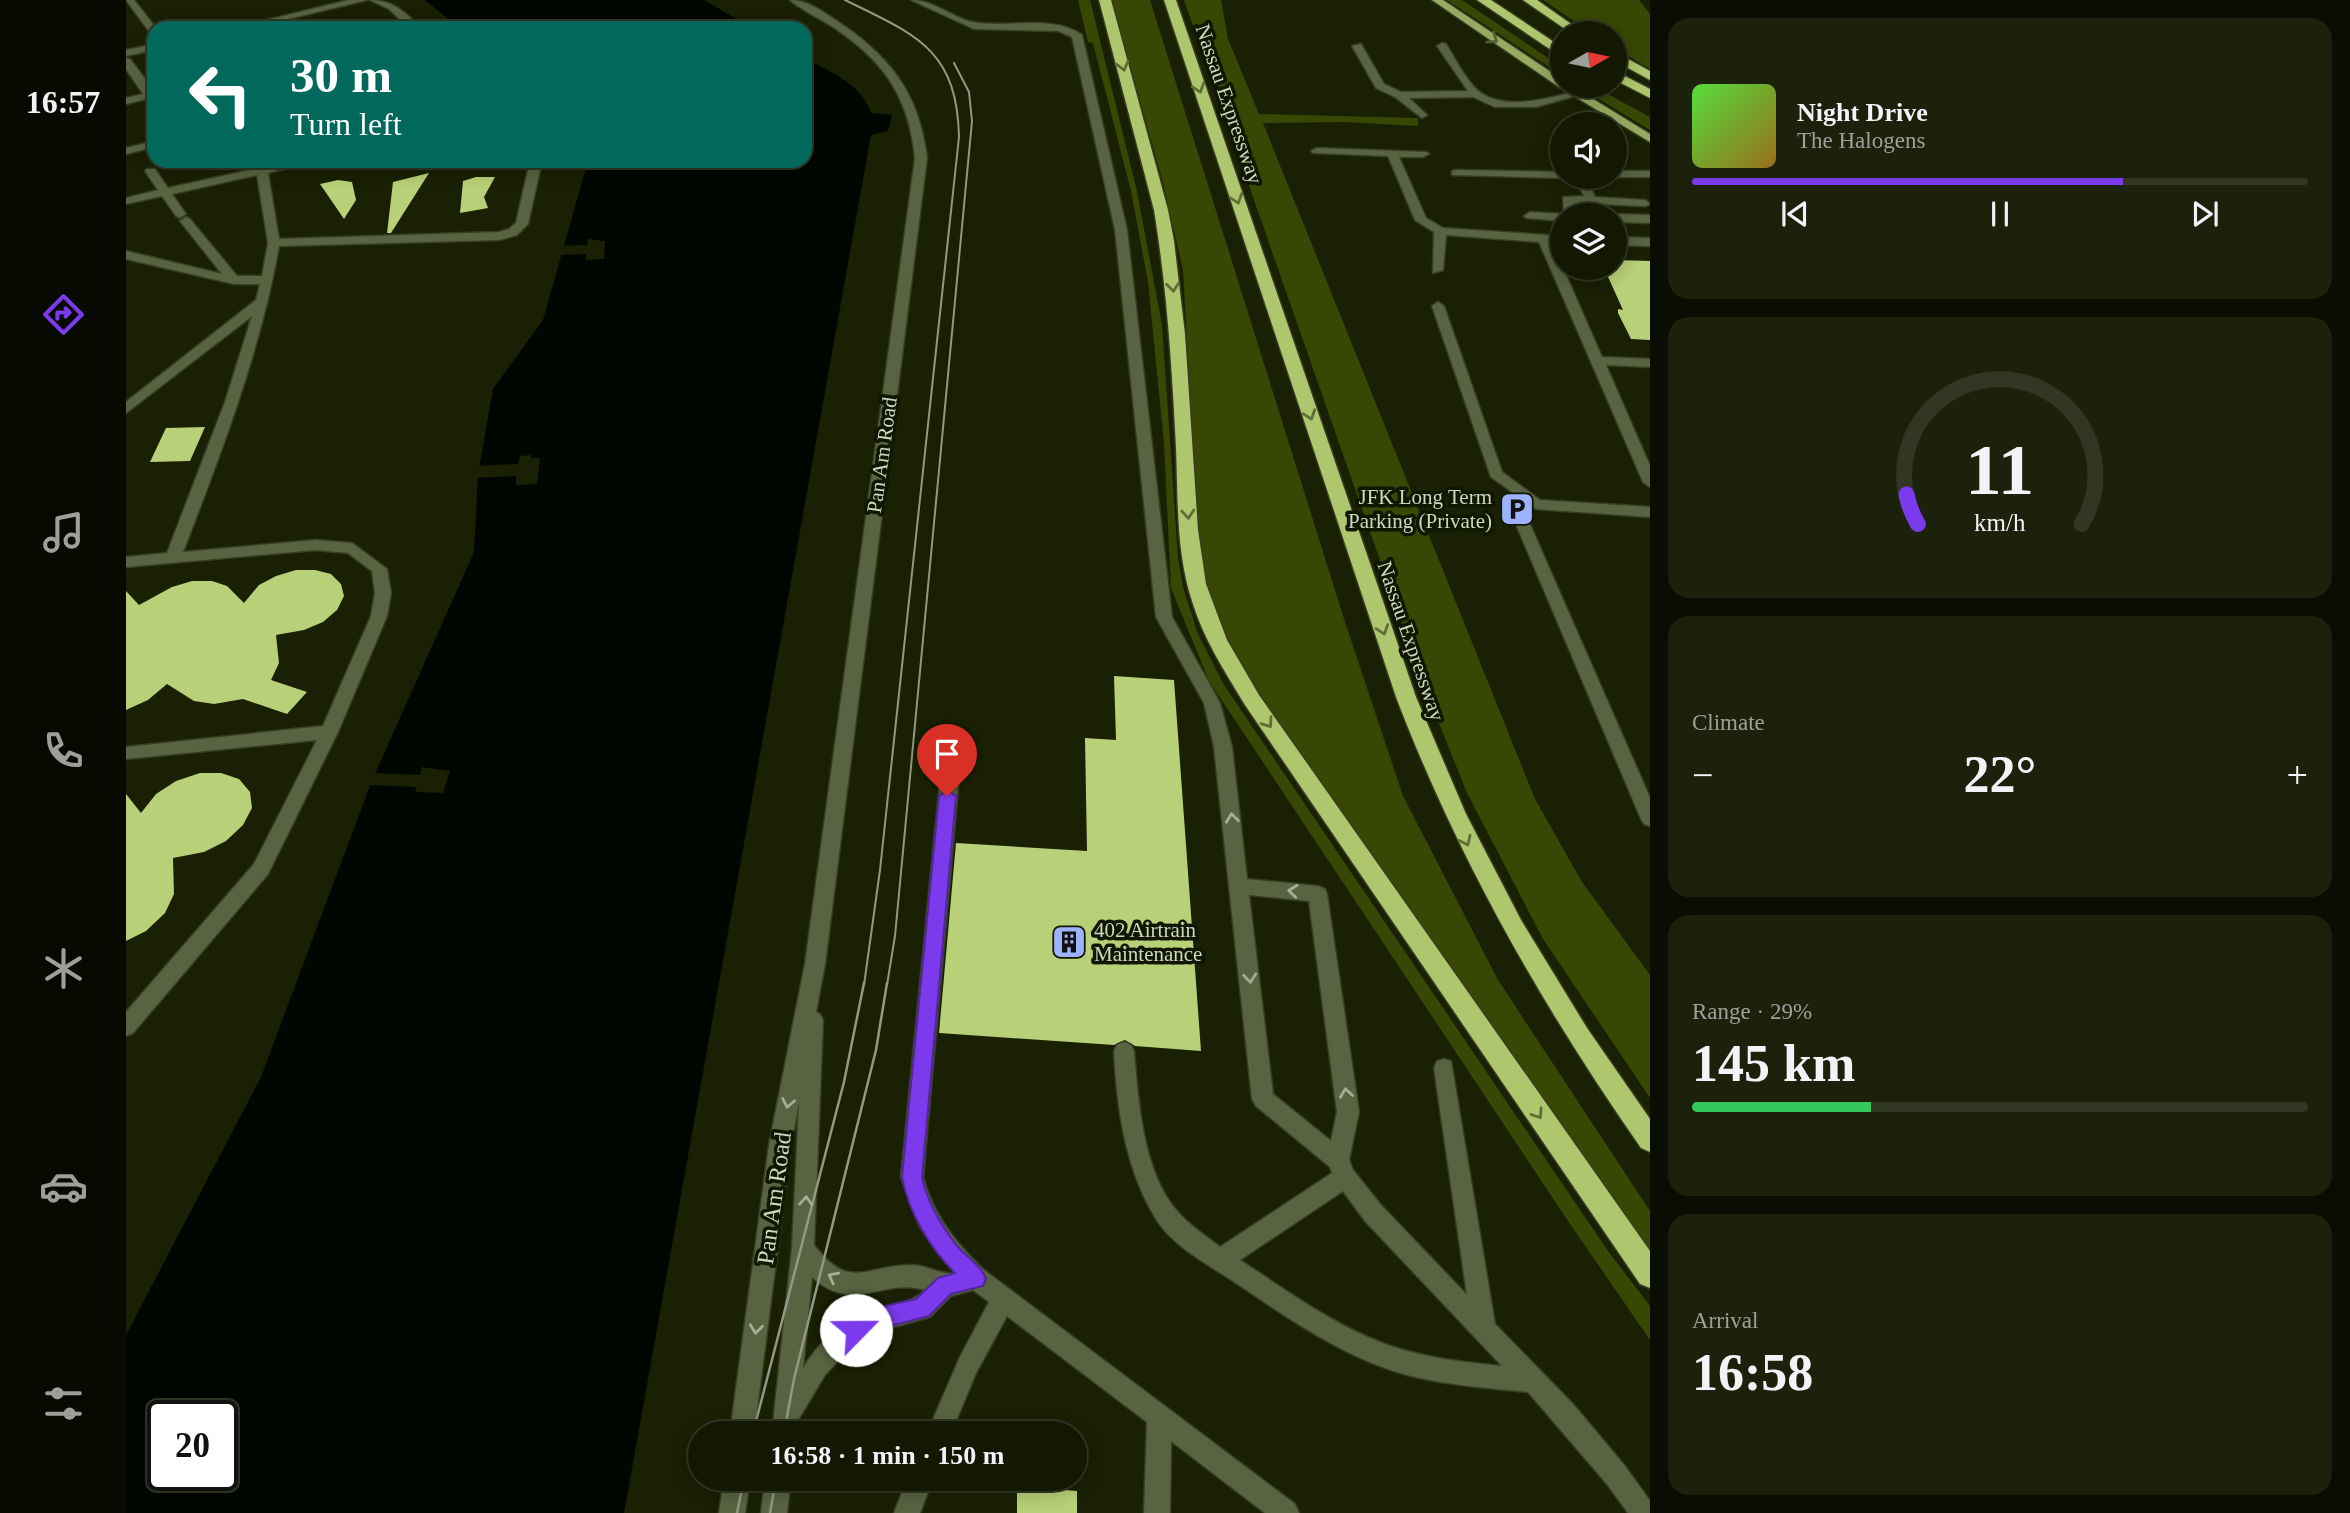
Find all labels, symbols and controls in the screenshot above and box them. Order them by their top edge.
street label: Nassau Expressway [1190,21,1268,188]
north arrow [1550,21,1628,98]
map controls [1550,21,1627,280]
one-way arrow [1486,31,1499,44]
text: 30 m [290,48,392,103]
icon: left [175,49,266,140]
one-way arrow [1115,60,1129,72]
one-way arrow [1191,81,1205,94]
text: 16:57 [26,84,100,120]
text: Night Drive [1797,98,1928,127]
text: Turn left [290,106,402,142]
button: sound [1550,112,1627,189]
text: The Halogens [1797,128,1925,153]
one-way arrow [1229,193,1243,205]
icon: previous [1776,195,1814,233]
icon: pause [1981,195,2019,233]
icon: next [2186,195,2224,233]
button: layers [1550,203,1627,280]
one-way arrow [1165,282,1180,293]
icon: directions [39,290,88,339]
street label: Pan Am Road [862,395,902,514]
one-way arrow [1302,408,1316,420]
text: 11 [1966,429,2034,510]
place label: JFK Long Term Parking (Private) [1348,485,1492,533]
parking icon: JFK Long Term Parking (Private) [1498,490,1536,528]
icon: music [39,508,88,557]
text: km/h [1974,508,2026,535]
one-way arrow [1180,509,1195,520]
street label: Nassau Expressway [1372,558,1450,725]
one-way arrow [1375,623,1389,636]
text: Climate [1692,710,1765,735]
one-way arrow [1260,715,1272,728]
pin [917,724,977,796]
icon: phone [39,726,88,775]
icon: arrive [928,735,966,773]
text: 22° [1964,746,2036,803]
text: − [1692,754,1713,796]
text: + [2287,754,2308,796]
one-way arrow [1224,812,1239,824]
one-way arrow [1458,834,1472,847]
one-way arrow [1287,884,1298,899]
place label: 402 Airtrain Maintenance [1094,918,1202,966]
building icon: 402 Airtrain Maintenance [1050,923,1088,961]
icon: climate [39,944,88,993]
one-way arrow [1242,973,1257,984]
text: Range · 29% [1692,999,1812,1024]
text: 145 km [1692,1035,1855,1092]
one-way arrow [1338,1088,1353,1099]
one-way arrow [781,1097,796,1109]
one-way arrow [1530,1106,1542,1119]
street label: Pan Am Road [752,1130,796,1266]
icon: car [39,1162,88,1211]
one-way arrow [798,1196,813,1207]
one-way arrow [827,1272,840,1285]
position arrow [819,1293,893,1367]
text: Arrival [1692,1308,1758,1333]
one-way arrow [749,1323,764,1334]
text: 16:58 [1692,1344,1813,1401]
icon: filters [39,1379,88,1428]
speed limit sign: 20 [147,1400,238,1491]
text: 16:58 · 1 min · 150 m [771,1441,1005,1470]

